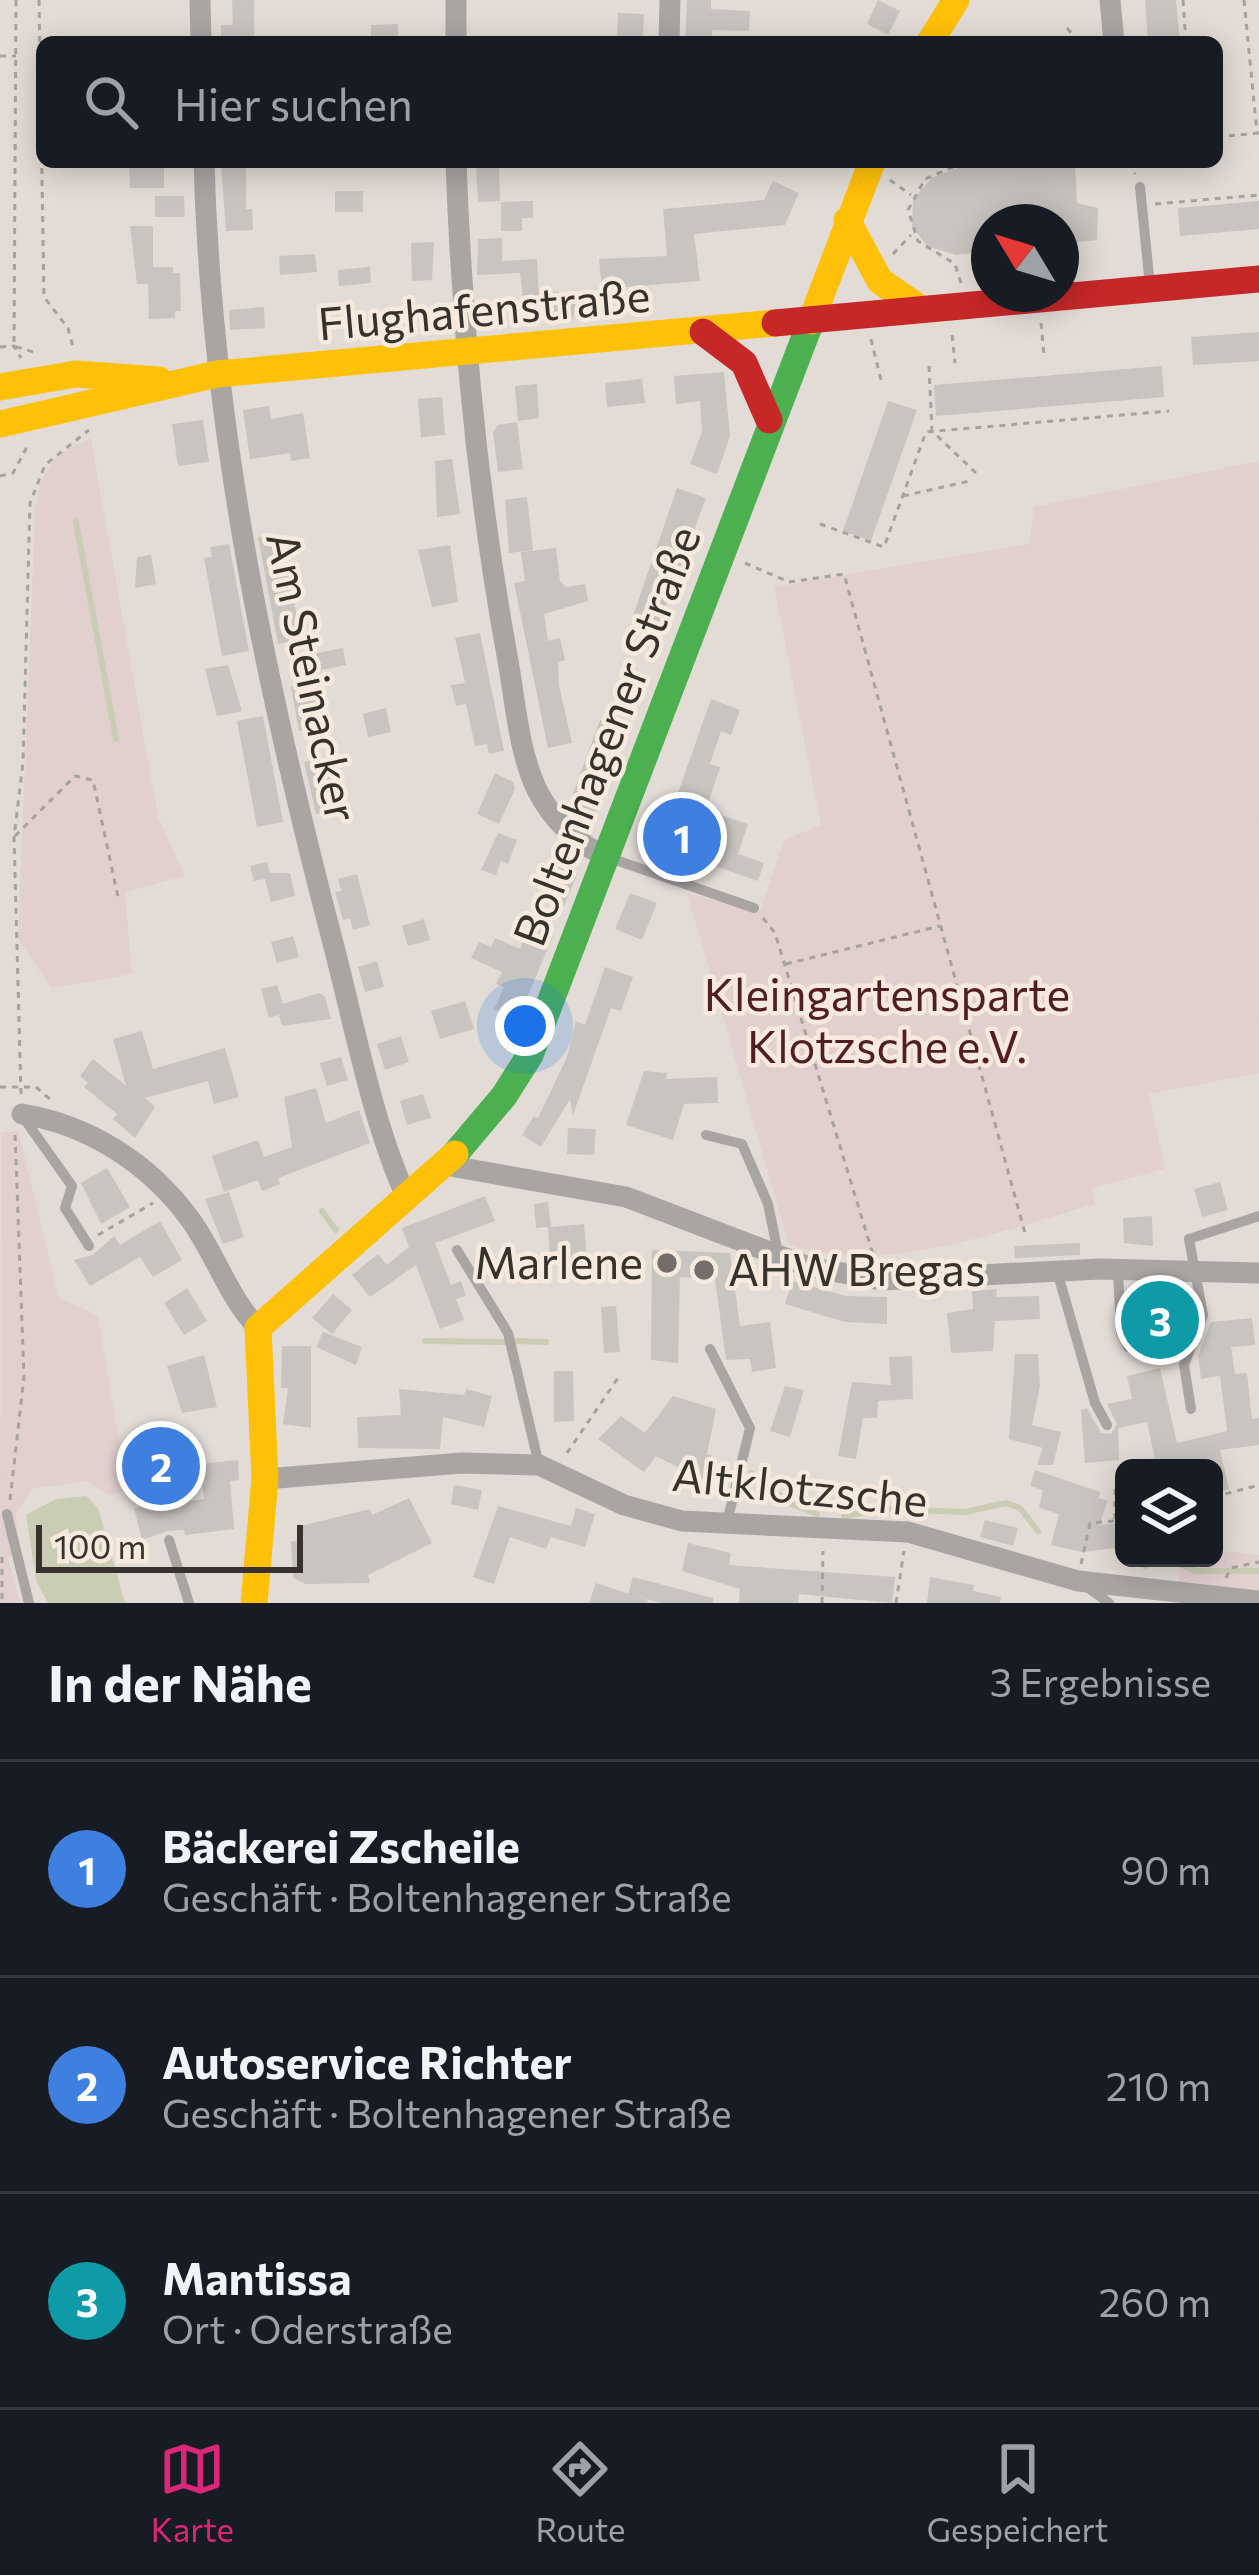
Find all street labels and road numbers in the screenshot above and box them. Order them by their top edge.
street label: Flughafenstraße [315,266,652,349]
street label: Boltenhagener Straße [499,518,710,952]
street label: Am Steinacker [257,527,372,826]
street label: Altklotzsche [670,1445,931,1526]

